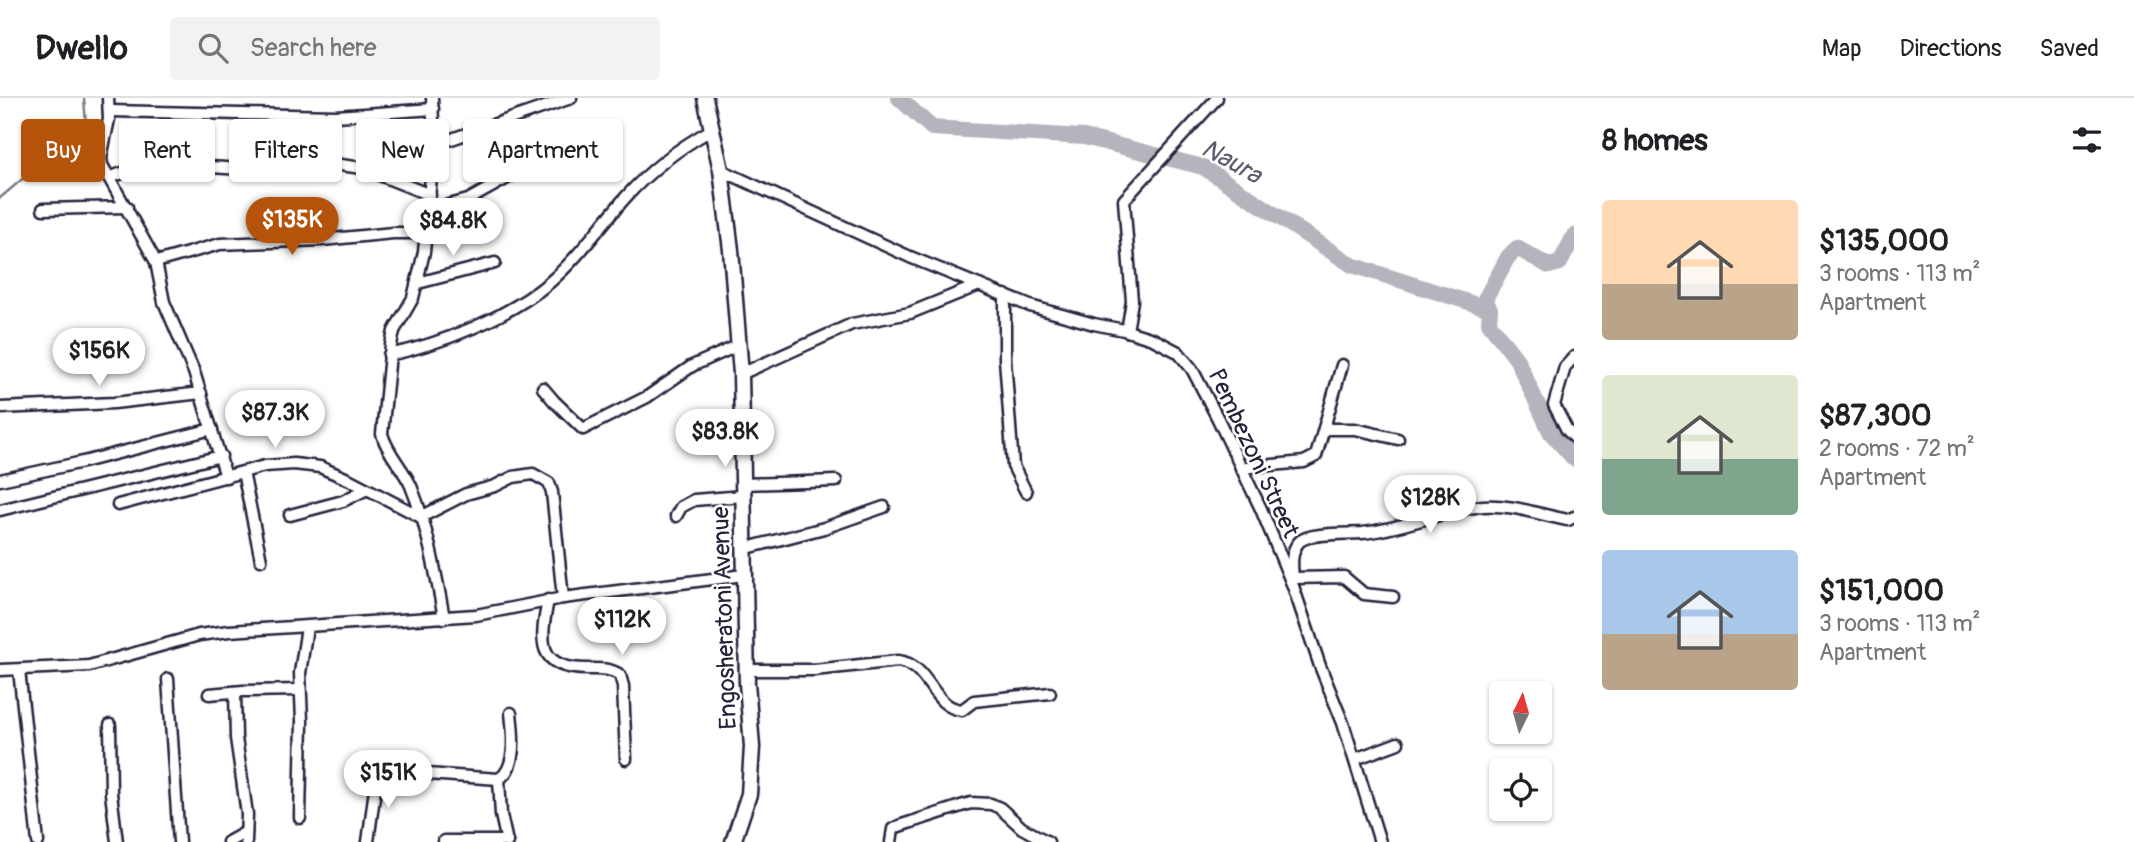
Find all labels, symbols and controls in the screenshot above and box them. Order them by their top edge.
search box [170,17,660,80]
text: Dwello [35,28,128,69]
icon: search [194,29,232,67]
text: Search here [250,32,377,64]
text: Map [1822,34,1862,63]
text: Directions [1900,34,2001,63]
text: Saved [2039,34,2099,63]
chip: Buy [21,119,105,182]
chip: Rent [119,119,215,182]
chip: Filters [229,119,342,182]
chip: New [356,119,449,182]
chip: Apartment [463,119,623,182]
icon: filters [2068,121,2106,159]
text: 8 homes [1602,122,1708,159]
water label: Naura [1196,132,1269,192]
pin: $135K [243,198,341,257]
pin: $84.8K [396,198,510,258]
text: $135K [262,205,322,234]
text: $84.8K [419,206,487,235]
text: $135,000 [1819,222,1949,259]
icon: home [1658,228,1742,312]
text: 3 rooms · 113 m² [1819,259,1980,288]
text: Apartment [1819,288,1926,317]
pin: $156K [50,328,148,388]
text: $156K [68,336,130,365]
street label: Pembezoni Street [1202,364,1306,543]
pin: $87.3K [218,390,332,450]
text: $87,300 [1819,397,1932,434]
text: $87.3K [241,398,309,427]
icon: home [1658,403,1742,487]
pin: $83.8K [668,410,782,469]
text: $83.8K [691,417,759,446]
text: 2 rooms · 72 m² [1819,434,1975,463]
text: Apartment [1819,463,1926,492]
pin: $128K [1381,476,1479,535]
text: $128K [1400,483,1460,512]
street label: Engosheratoni Avenue [706,506,743,730]
text: $151,000 [1819,572,1944,609]
icon: home [1658,578,1742,662]
pin: $112K [573,598,671,657]
text: $112K [593,605,651,634]
text: 3 rooms · 113 m² [1819,609,1980,638]
text: Apartment [1819,638,1926,667]
north arrow [1489,681,1552,744]
map controls [1489,681,1552,821]
pin: $151K [339,750,437,810]
text: $151K [360,758,416,787]
button: locate [1489,758,1552,821]

